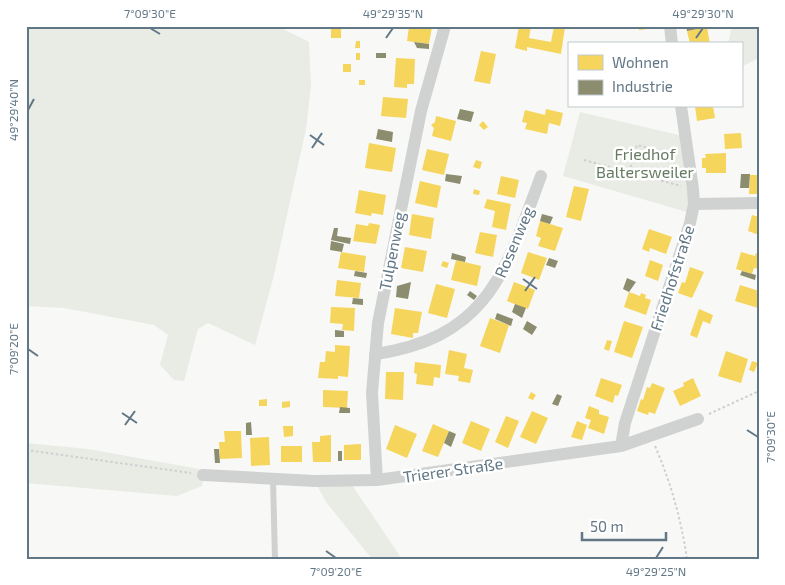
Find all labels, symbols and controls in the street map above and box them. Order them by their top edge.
text: 7°09'30"E [124,6,176,20]
text: 49°29'35"N [363,6,423,20]
text: 49°29'30"N [672,6,734,20]
legend [568,42,742,108]
text: Wohnen [612,53,669,71]
text: Industrie [612,77,673,95]
text: 49°29'40"N [6,79,20,141]
park label: Friedhof Baltersweiler [596,144,695,181]
street label: Rosenweg [490,203,537,280]
street label: Tulpenweg [375,210,408,292]
street label: Friedhofstraße [646,223,698,333]
text: 7°09'20"E [6,323,20,375]
text: 7°09'30"E [763,411,777,463]
street label: Trierer Straße [402,453,504,486]
scale bar [582,510,666,542]
text: 50 m [590,517,624,535]
text: 7°09'20"E [310,564,362,578]
text: 49°29'25"N [626,564,686,578]

